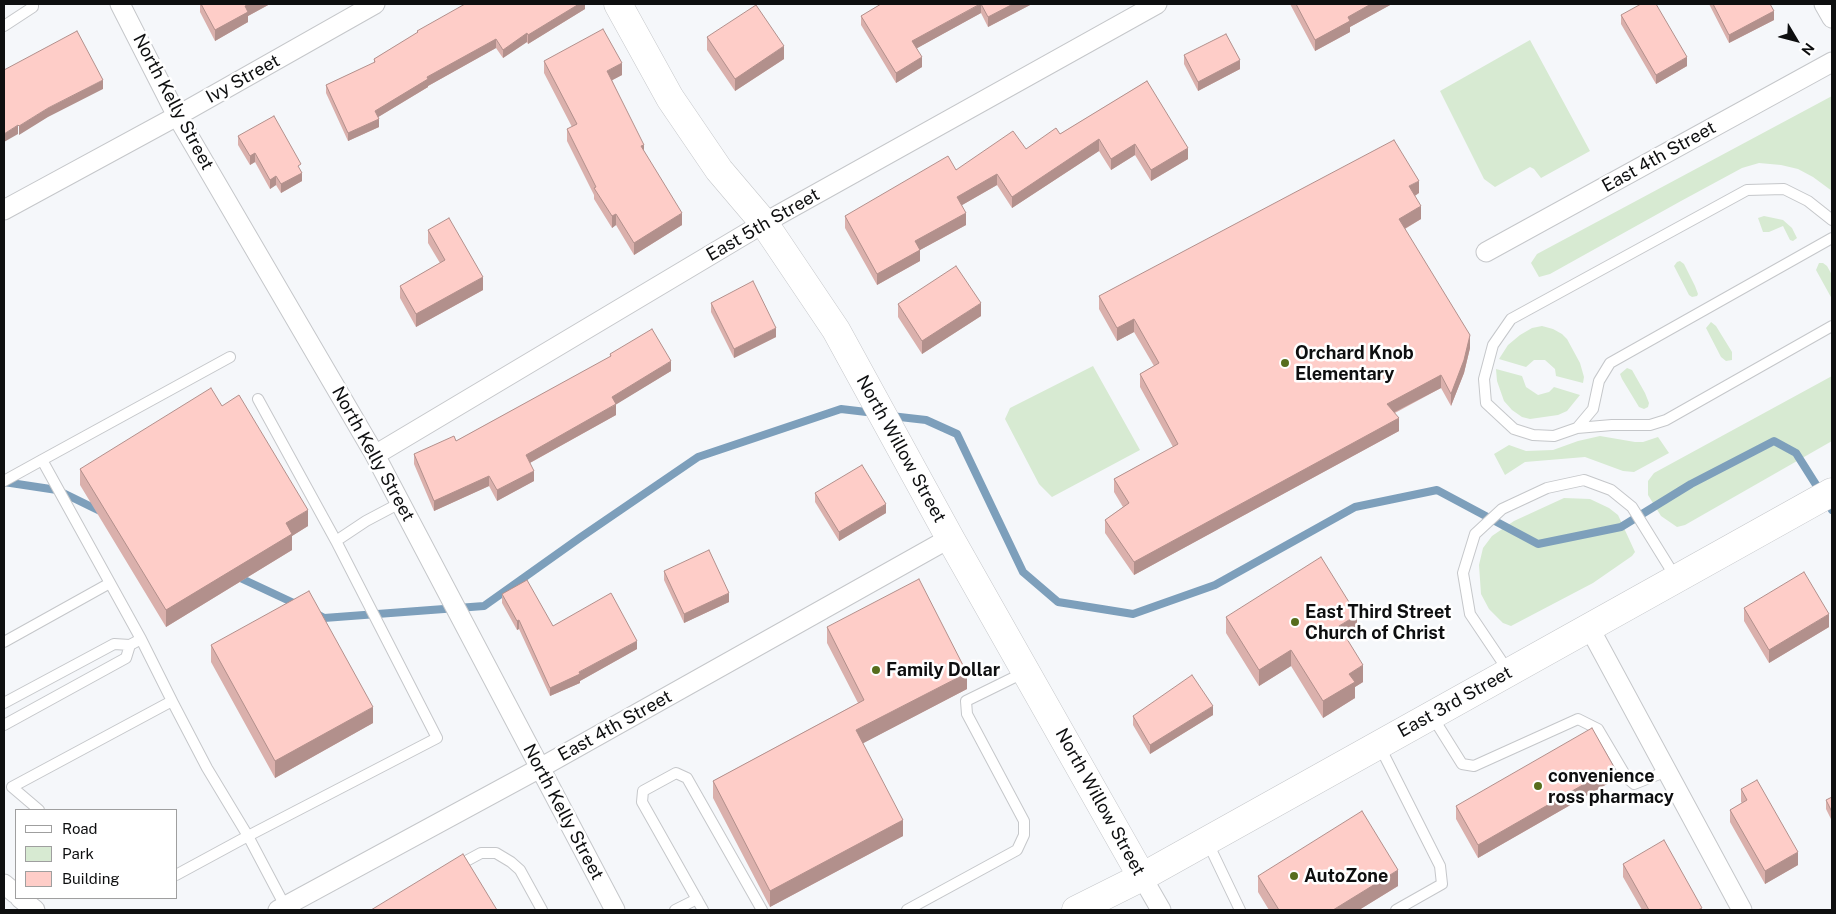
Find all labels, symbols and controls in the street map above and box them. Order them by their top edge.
north arrow [1771,15,1821,65]
street label: North Kelly Street [128,30,218,174]
text: N [1798,40,1818,58]
street label: Ivy Street [202,50,284,108]
street label: East 4th Street [1598,117,1720,197]
street label: East 5th Street [703,184,823,266]
place label: Orchard Knob Elementary [1295,342,1414,384]
marker: Orchard Knob Elementary [1279,357,1291,369]
street label: North Willow Street [852,372,950,526]
street label: North Kelly Street [327,383,419,525]
place label: East Third Street Church of Christ [1305,601,1452,644]
marker: East Third Street Church of Christ [1289,616,1301,628]
place label: Family Dollar [886,659,1000,681]
street label: East 3rd Street [1394,662,1516,742]
marker: Family Dollar [870,664,882,676]
street label: East 4th Street [554,686,676,766]
street label: North Willow Street [1051,725,1149,879]
street label: North Kelly Street [518,740,608,884]
place label: convenience ross pharmacy [1548,765,1674,808]
marker: convenience ross pharmacy [1532,780,1544,792]
legend [15,809,178,899]
text: Road [62,820,98,837]
text: Park [62,845,94,862]
place label: AutoZone [1304,865,1388,887]
text: Building [62,870,120,887]
marker: AutoZone [1288,870,1300,882]

